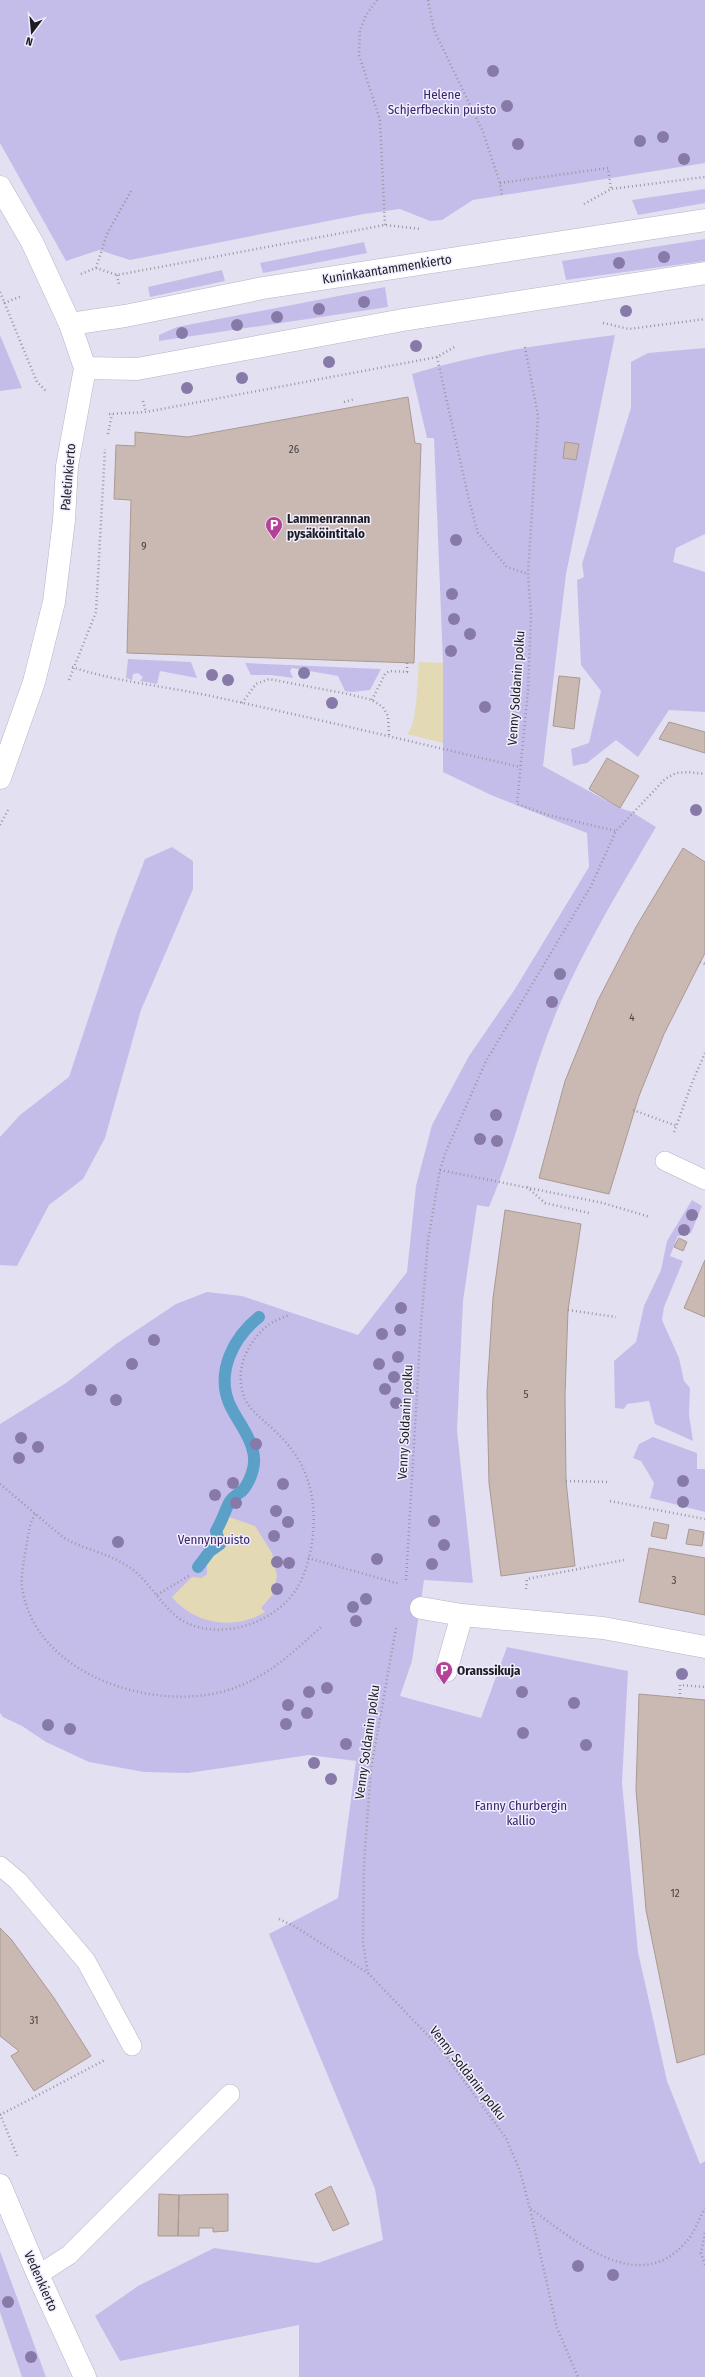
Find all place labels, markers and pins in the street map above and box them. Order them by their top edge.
place label: Lammenrannan pysäköintitalo [287,511,371,541]
parking icon: Lammenrannan pysäköintitalo [264,515,284,540]
parking icon: Oranssikuja [434,1660,454,1685]
place label: Oranssikuja [457,1663,521,1678]

